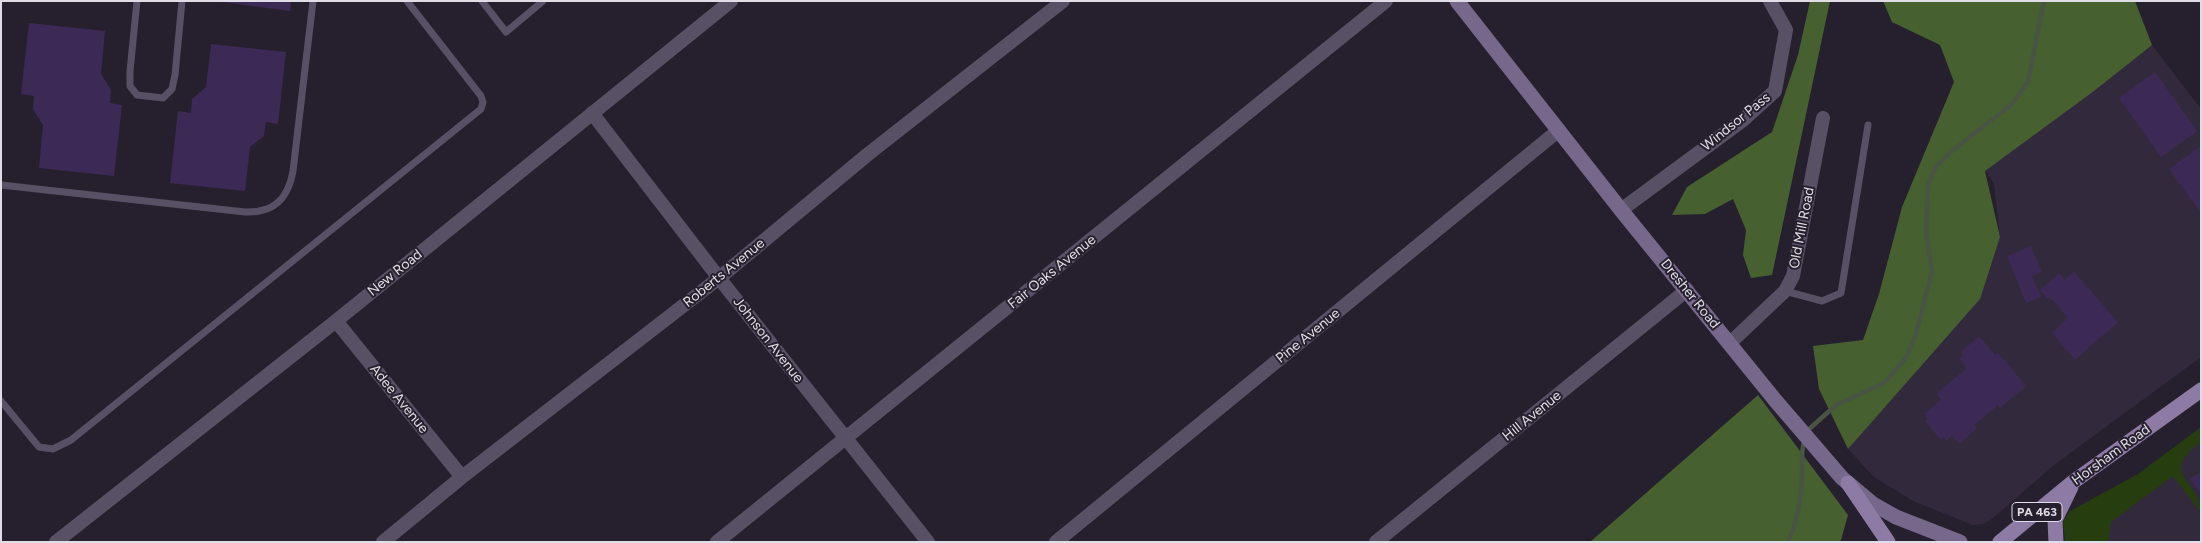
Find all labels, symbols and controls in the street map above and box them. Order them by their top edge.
street label: Windsor Pass [1698,89,1774,155]
street label: Old Mill Road [1786,186,1818,270]
street label: Fair Oaks Avenue [1005,231,1099,313]
street label: Roberts Avenue [680,235,768,311]
street label: New Road [364,246,426,300]
street label: Dresher Road [1657,256,1723,332]
street label: Johnson Avenue [729,294,807,386]
street label: Pine Avenue [1273,305,1343,367]
street label: Adee Avenue [366,361,432,437]
street label: Hill Avenue [1499,387,1565,445]
street label: Horsham Road [2069,421,2153,489]
road number: PA 463 [2012,502,2062,522]

